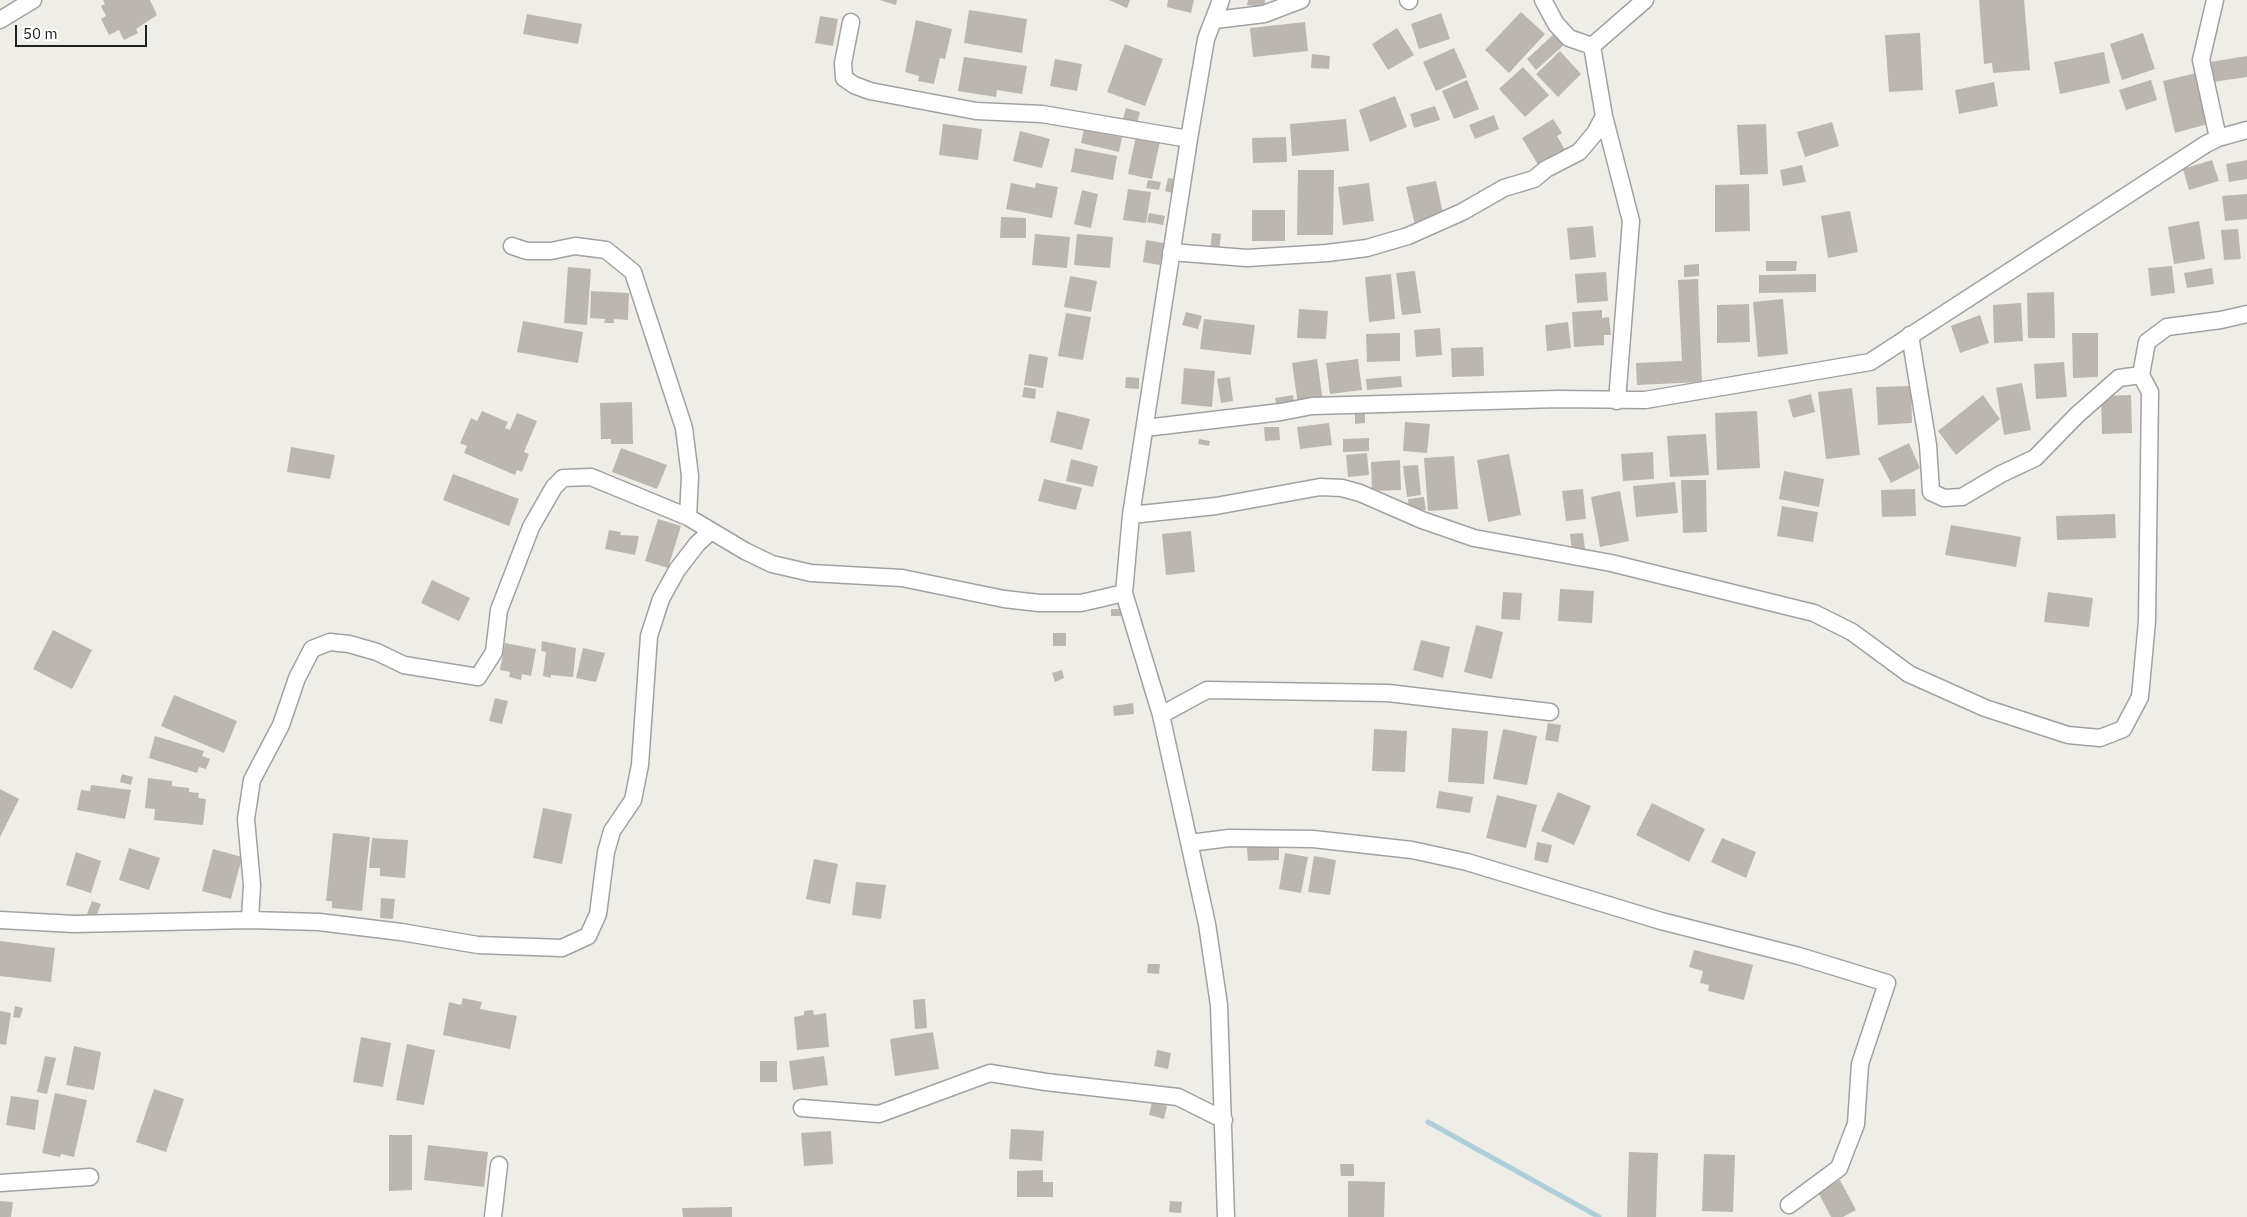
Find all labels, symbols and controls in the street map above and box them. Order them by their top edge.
scale bar [18,15,150,47]
text: 50 m [23,24,58,43]

